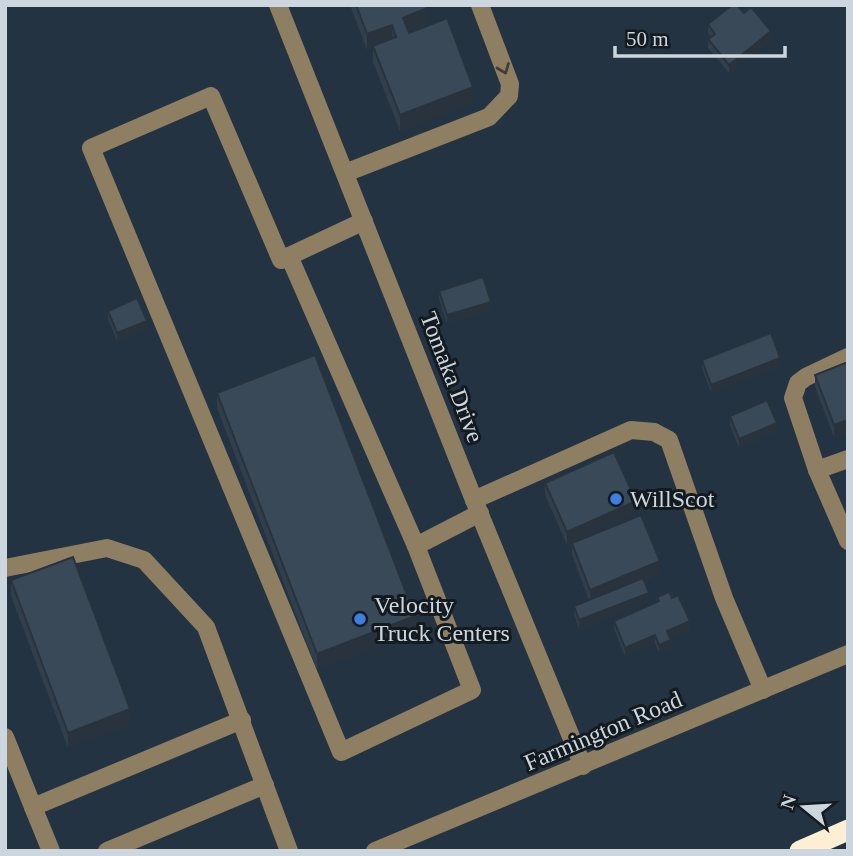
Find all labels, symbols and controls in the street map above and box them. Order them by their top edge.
scale bar [615,14,785,58]
text: 50 m [626,27,669,51]
one-way arrow [496,62,510,74]
street label: Tomaka Drive [415,308,489,446]
place label: WillScot [630,486,715,512]
marker: WillScot [608,491,624,507]
place label: Velocity Truck Centers [374,592,510,646]
marker: Velocity Truck Centers [352,611,368,627]
street label: Farmington Road [520,686,686,776]
north arrow [769,772,839,842]
text: N [776,792,800,812]

